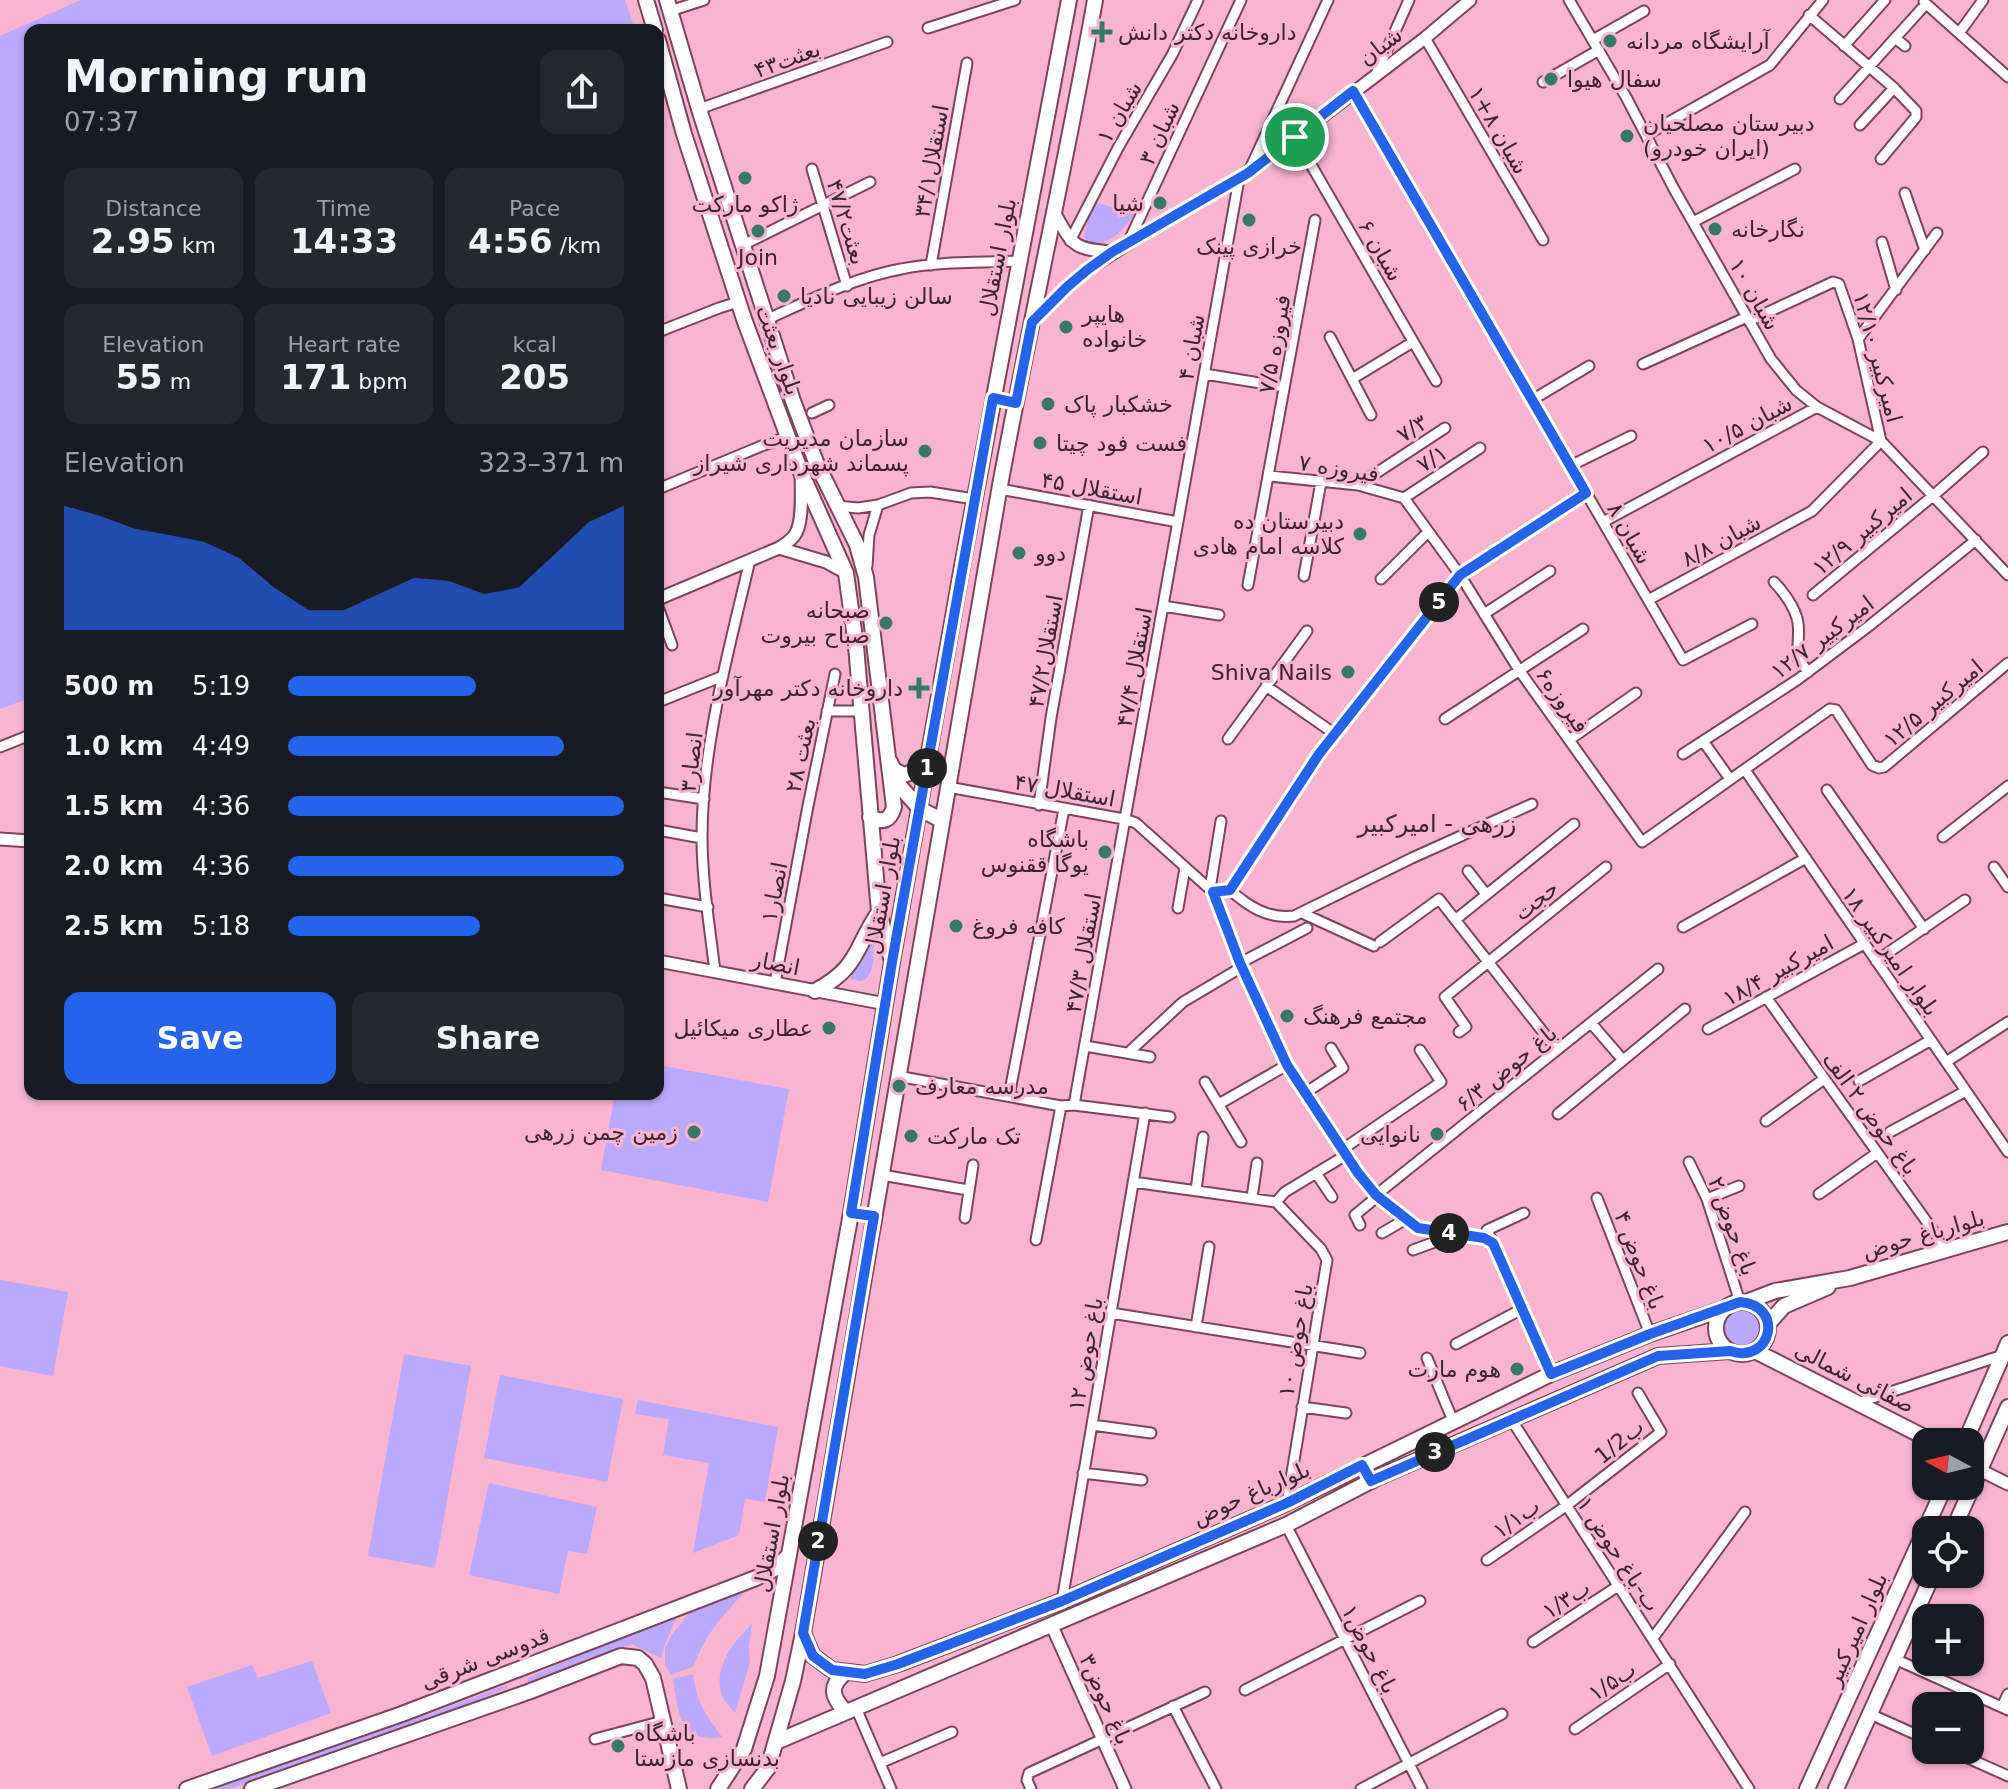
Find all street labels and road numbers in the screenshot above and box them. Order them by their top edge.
street label: شبان [1354,22,1407,71]
street label: بعثت۴۳ [751,36,824,83]
street label: ۱ شبان [1092,77,1147,147]
street label: ۱+۸ شبان [1463,82,1534,179]
street label: ۳ شبان [1134,98,1185,169]
street label: استقلال۳۴/۱ [909,103,954,220]
street label: بعثت۴۷/۲ [822,176,871,268]
street label: بلوار استقلال [974,196,1021,318]
street label: ۶ شبان [1353,215,1408,285]
street label: ۱۰ شبان [1724,254,1785,335]
street label: ۱۲/۱۰ امیرکبیر [1848,289,1907,425]
street label: ۷/۵ فیروزه [1253,293,1295,396]
street label: بلوار بعثت [751,302,806,398]
street label: ۴ شبان [1173,312,1210,382]
street label: ۱۰/۵ شبان [1698,390,1796,458]
street label: ۷/۳ [1392,409,1432,447]
street label: ۷/۱ [1412,439,1452,477]
street label: ۷ فیروزه [1297,450,1381,487]
street label: ۴۵ استقلال [1039,467,1144,510]
street label: ۱۲/۹ امیرکبیر [1807,482,1917,580]
street label: ۸ شبان [1602,498,1657,568]
street label: ۸/۸ شبان [1677,509,1765,572]
street label: ۱۲/۷ امیرکبیر [1766,591,1879,684]
street label: استقلال۴۷/۲ [1023,593,1068,710]
street label: ۴۷/۴ استقلال [1112,605,1157,729]
street label: ۱۲/۵ امیرکبیر [1878,654,1988,752]
street label: فیروزه۶ [1531,663,1594,738]
street label: بعثت ۲۸ [780,716,821,795]
street label: انصار۳ [675,731,708,794]
street label: ۴۷ استقلال [1012,769,1117,812]
street label: بلوار استقلال [860,834,905,956]
street label: انصار۱ [756,860,793,924]
street label: حجت [1509,875,1563,926]
street label: ۱۸ بلوار امیرکبیر [1837,882,1944,1021]
street label: ۴۷/۳ استقلال [1061,891,1106,1015]
street label: ۱۸/۴ امیرکبیر [1719,930,1838,1011]
street label: انصار [749,946,802,980]
street label: ۶/۳ باغ حوض [1451,1020,1562,1117]
street label: باغ حوض ۲ الف [1817,1047,1924,1180]
street label: ۲ باغ حوض [1702,1173,1762,1279]
street label: بلوارباغ حوض [1859,1205,1987,1265]
street label: ۴ باغ حوض [1608,1207,1670,1313]
street label: ۱۰ باغ حوض [1273,1281,1319,1399]
street label: ۱۲ باغ حوض [1063,1295,1109,1413]
street label: صفائی شمالی [1791,1337,1919,1418]
street label: 1/2ب [1590,1414,1649,1469]
street label: بلوارباغ حوض [1189,1456,1314,1531]
street label: بلوار استقلال [749,1472,794,1594]
street label: ۱ ب-باغ حوض [1571,1492,1665,1617]
street label: ب۱/۱ [1488,1493,1545,1543]
street label: بلوار امیرکبیر [1820,1569,1892,1691]
street label: ب۱/۳ [1538,1575,1595,1624]
street label: باغ حوض۱ [1336,1601,1403,1698]
street label: قدوسی شرقی [417,1622,553,1694]
street label: باغ حوض۳ [1074,1650,1137,1749]
street label: ب۱/۵ [1584,1657,1641,1706]

